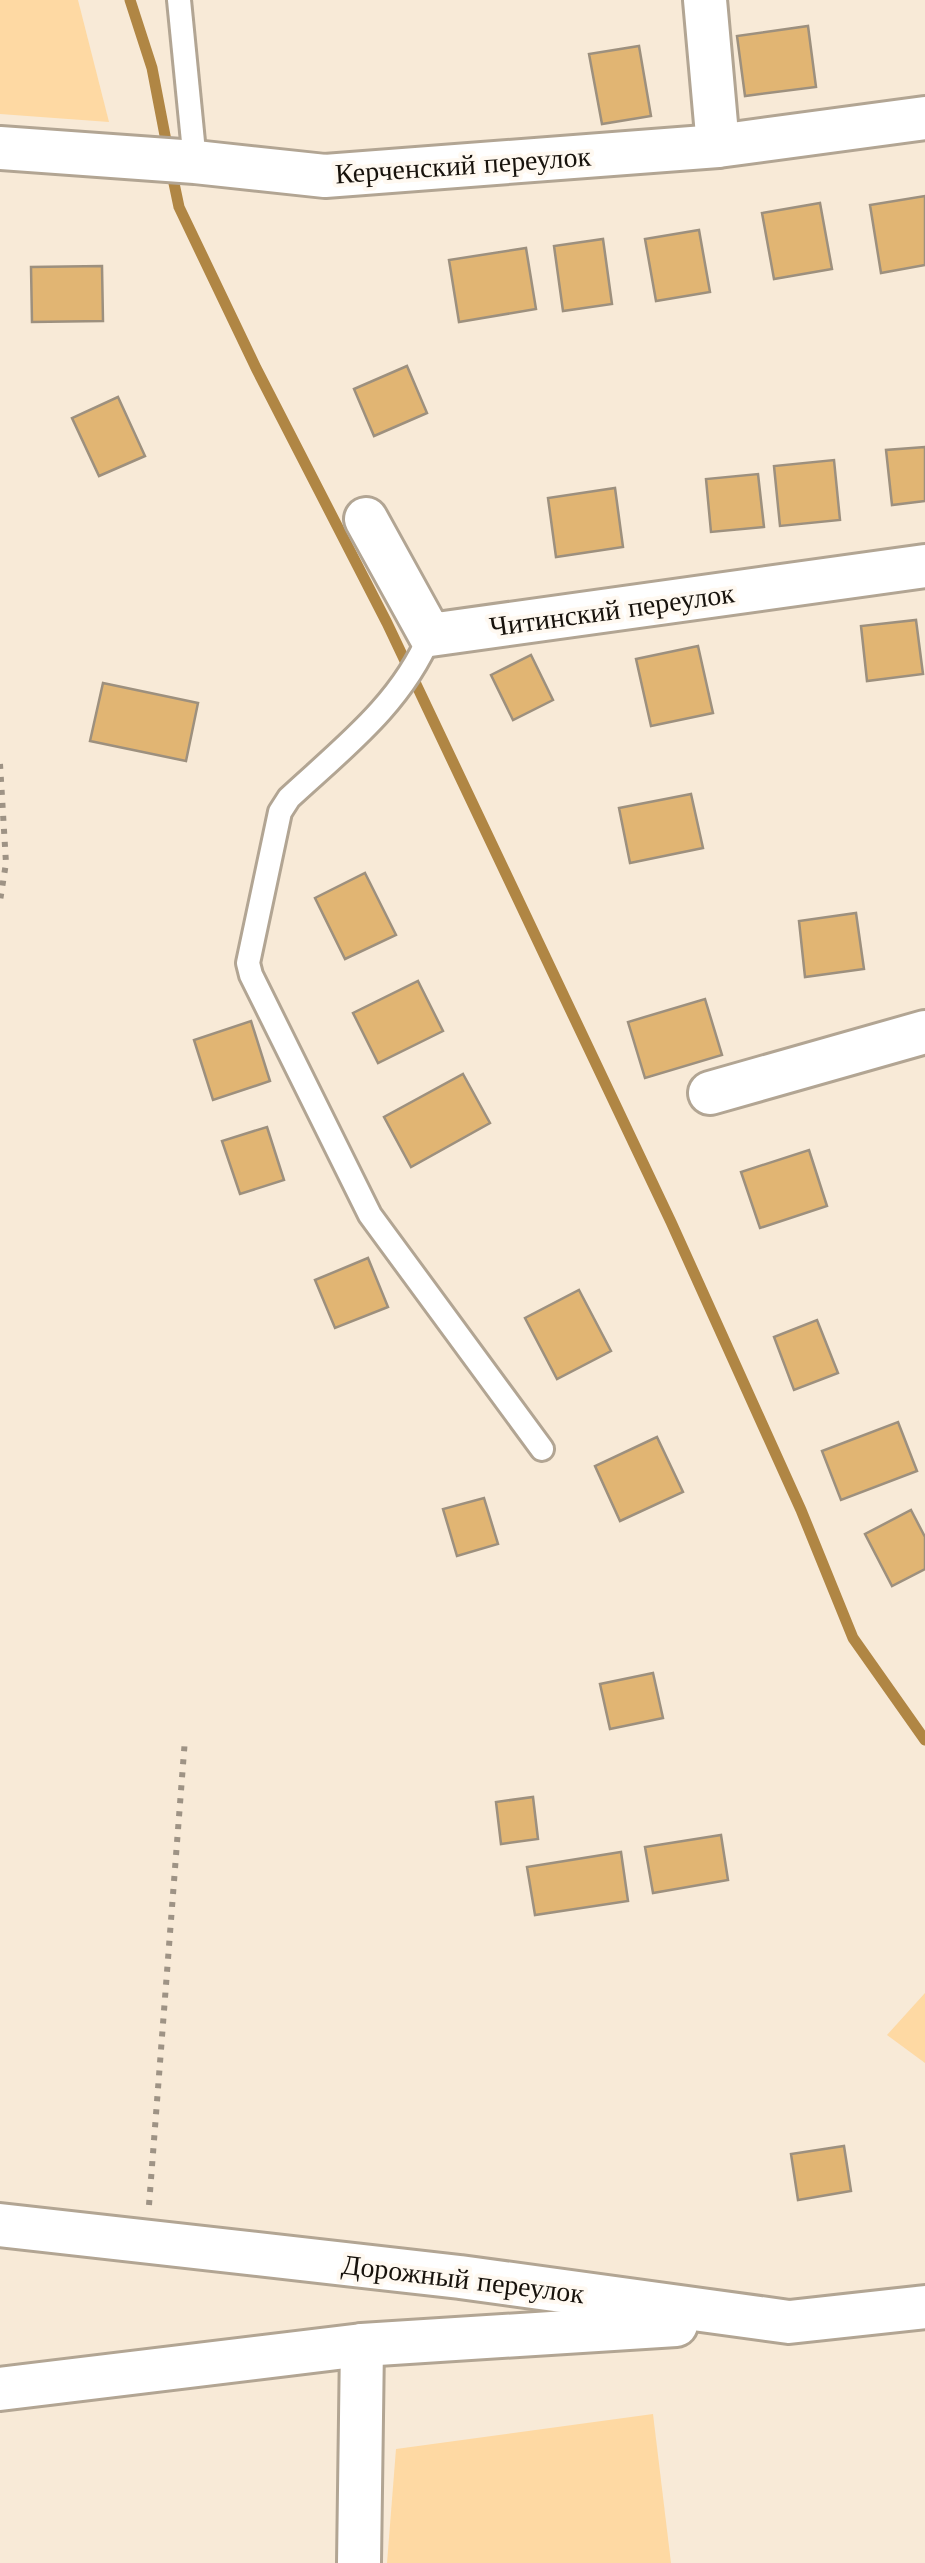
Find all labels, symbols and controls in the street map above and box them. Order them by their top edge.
street label: Керченский переулок [334,139,592,191]
street label: Читинский переулок [487,575,737,645]
street label: Дорожный переулок [340,2247,587,2311]

